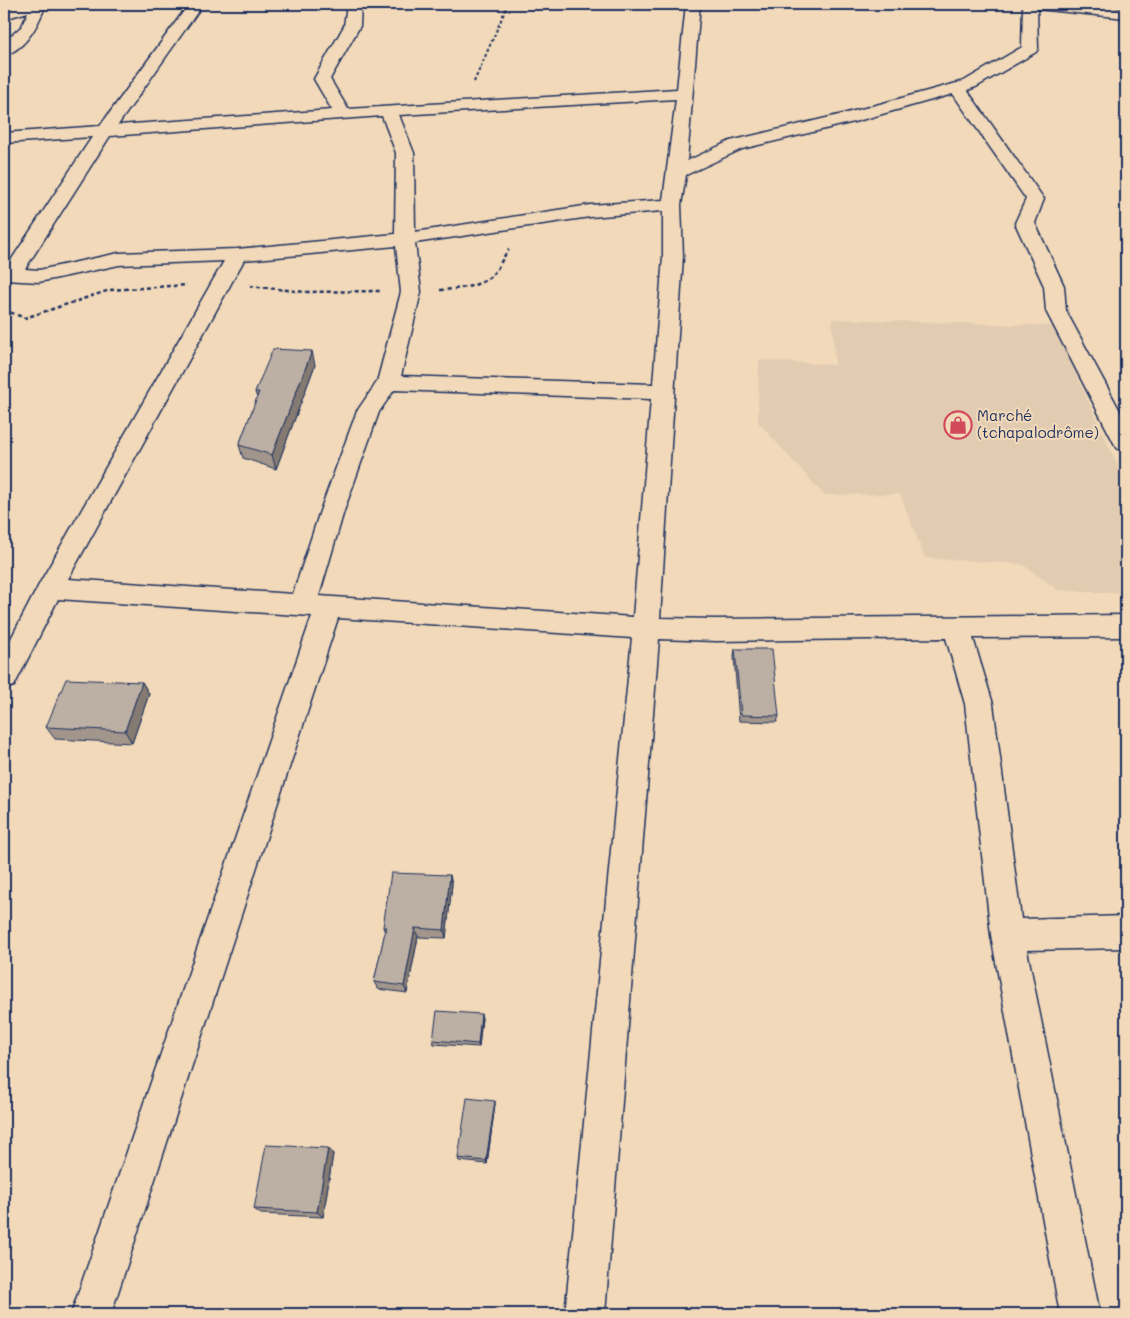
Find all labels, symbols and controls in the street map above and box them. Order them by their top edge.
place label: Marché (tchapalodrôme) [977,405,1099,442]
shop icon: Marché (tchapalodrôme) [943,410,973,440]

